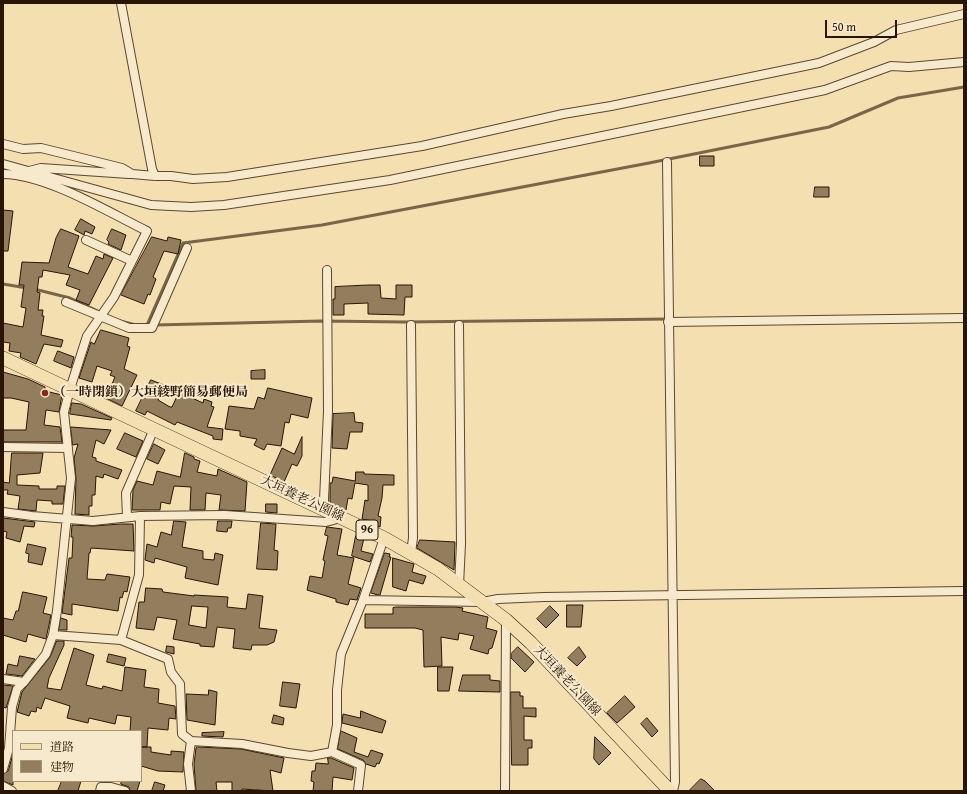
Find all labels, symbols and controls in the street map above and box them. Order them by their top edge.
scale bar [827,12,899,38]
text: 50 m [832,18,856,35]
place label: （一時閉鎖）大垣綾野簡易郵便局 [53,385,248,401]
marker: （一時閉鎖）大垣綾野簡易郵便局 [40,388,50,398]
street label: 大垣養老公園線 [257,473,347,525]
road number: 96 [356,520,378,540]
street label: 大垣養老公園線 [530,642,604,720]
legend [12,730,142,782]
text: 道路 [50,738,74,755]
text: 建物 [50,758,74,775]

